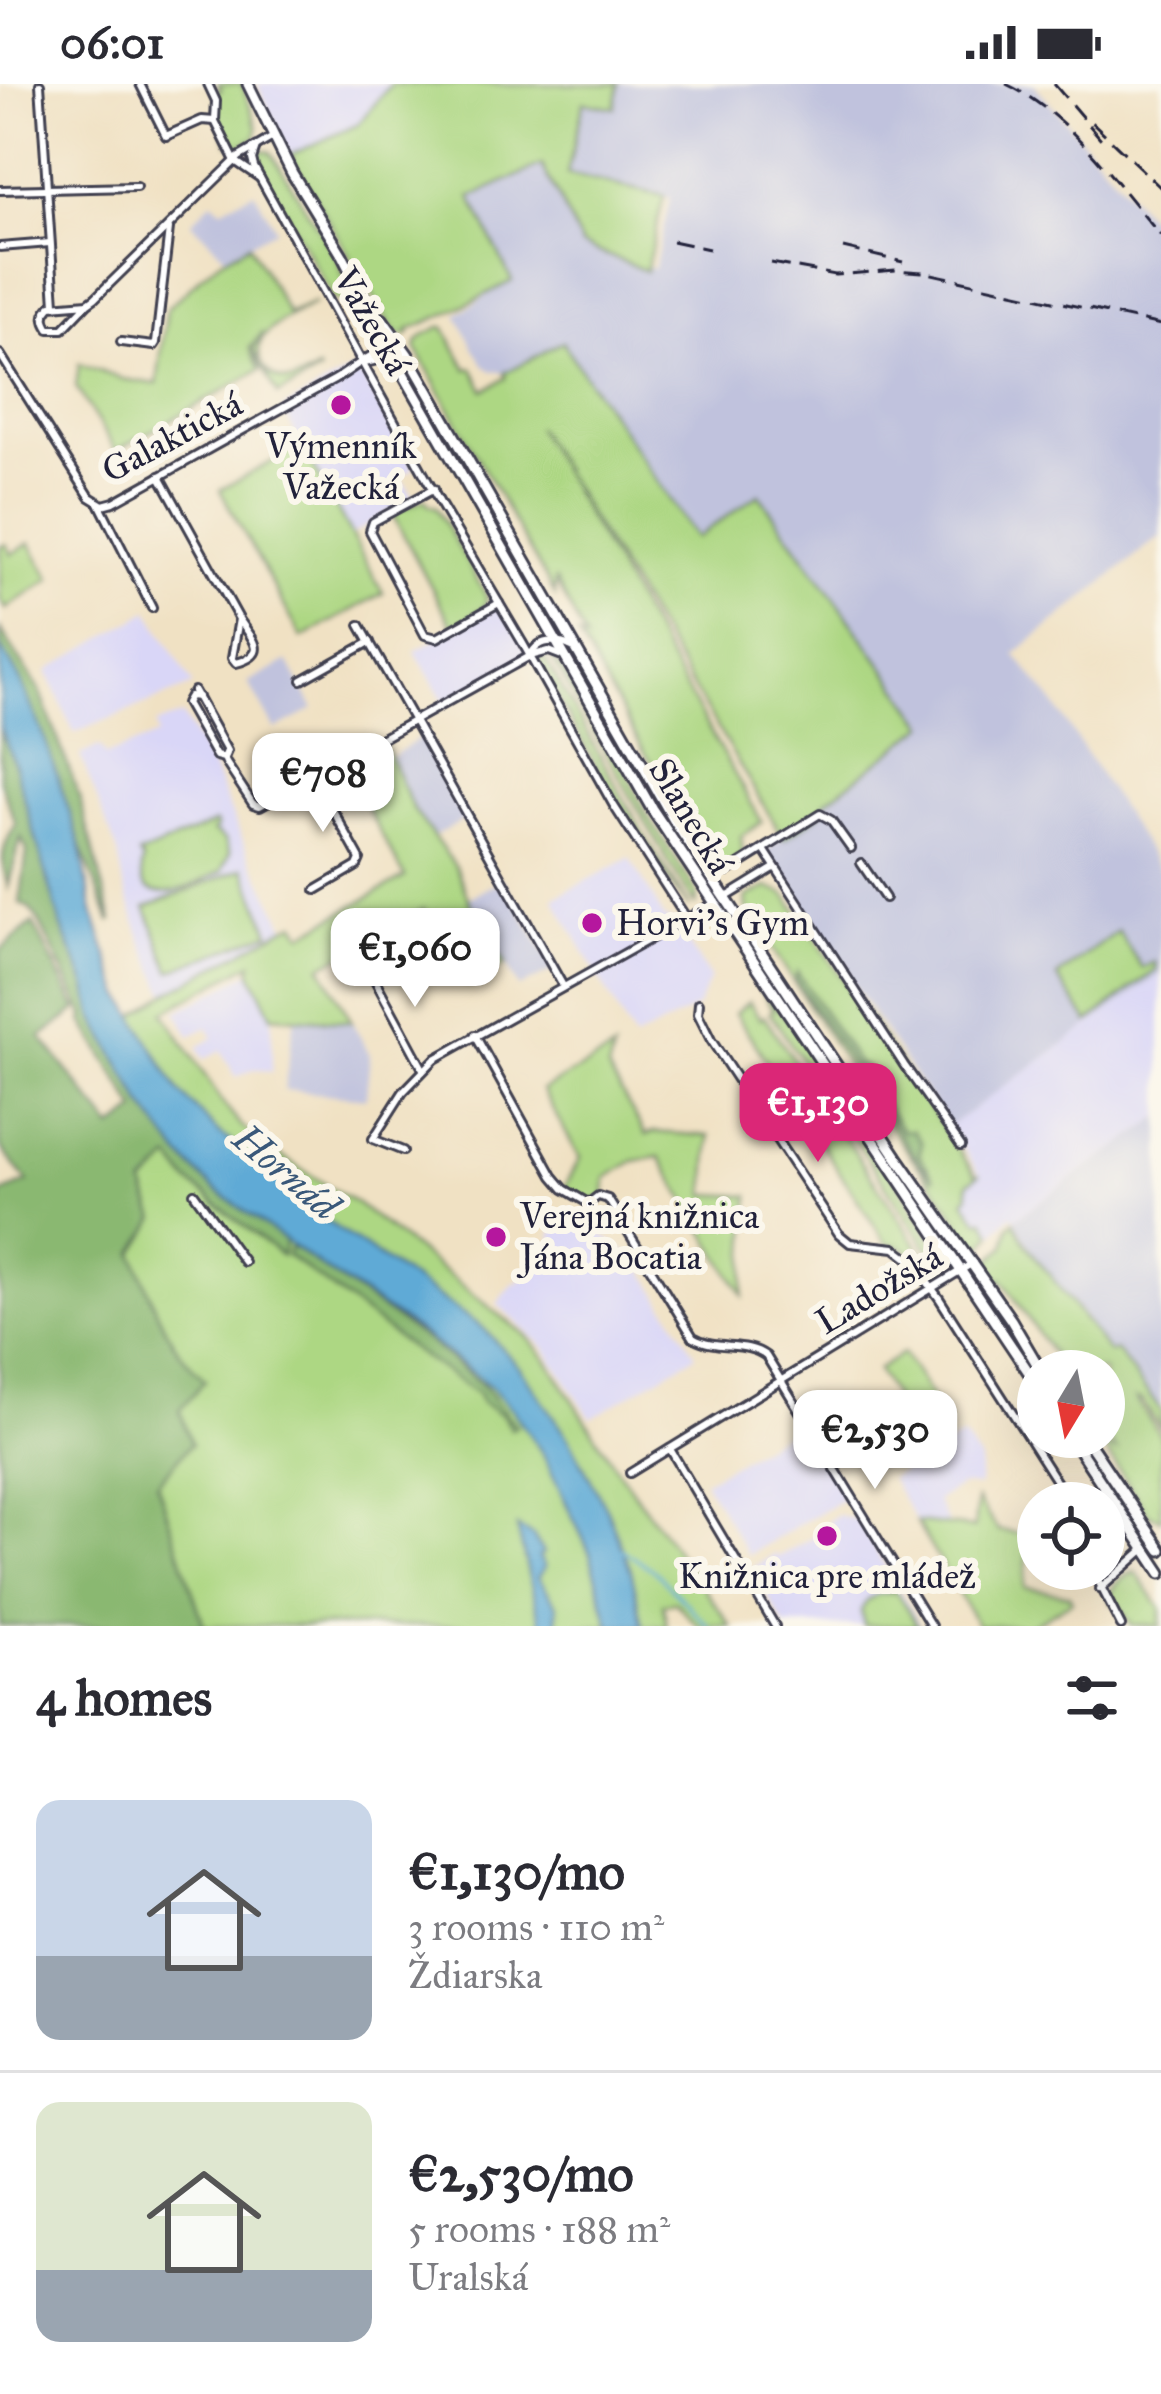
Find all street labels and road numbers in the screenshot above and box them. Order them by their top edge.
street label: Važecká [323,259,420,383]
street label: Galaktická [94,381,250,492]
street label: Slanecká [639,750,743,883]
street label: Ladožská [808,1234,951,1344]

